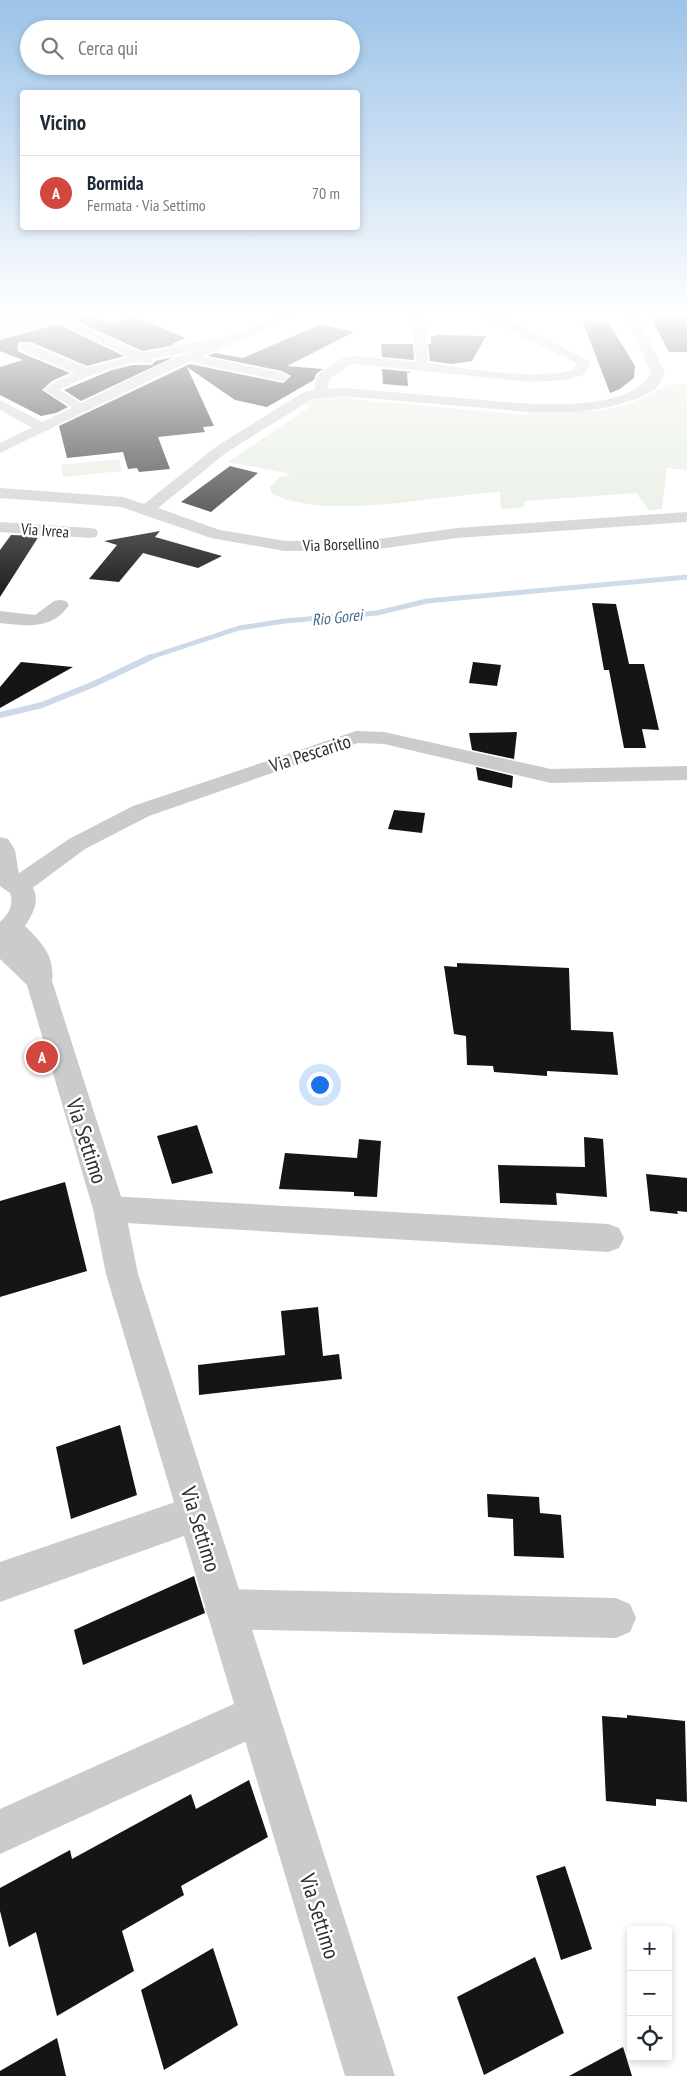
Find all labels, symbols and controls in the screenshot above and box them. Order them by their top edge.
search box [20,20,360,75]
icon: search [38,34,66,62]
text: Cerca qui [78,36,138,60]
text: Vicino [40,109,86,136]
text: Bormida [87,171,144,195]
text: A [52,183,60,203]
text: 70 m [312,183,340,203]
text: Fermata · Via Settimo [87,195,206,215]
street label: Via Ivrea [19,518,70,542]
street label: Via Borsellino [301,533,380,555]
water label: Rio Gorei [311,604,366,630]
street label: Via Pescarito [265,729,354,778]
pin: A [26,1038,58,1076]
your location [307,1072,333,1098]
street label: Via Settimo [60,1094,114,1187]
street label: Via Settimo [175,1482,227,1575]
street label: Via Settimo [294,1869,346,1962]
map controls [627,1926,672,2061]
button: + [627,1926,672,1971]
button: − [627,1971,672,2016]
button: locate [627,2016,672,2061]

